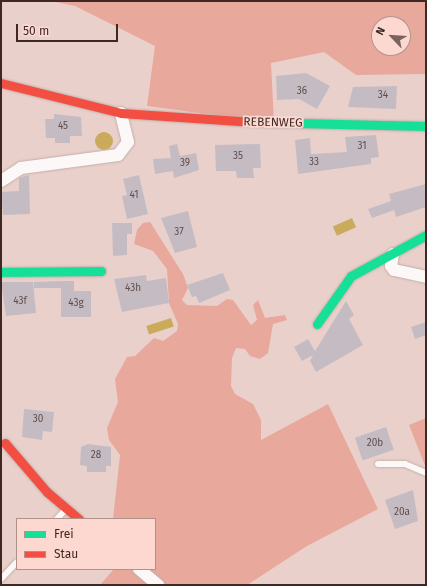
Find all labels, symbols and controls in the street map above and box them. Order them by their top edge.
scale bar [18,16,120,42]
north arrow [371,16,411,56]
text: 50 m [23,24,49,38]
text: N [373,25,388,37]
house number: 36 [297,86,307,98]
house number: 34 [378,90,388,102]
street label: REBENWEG [243,115,303,131]
house number: 45 [58,121,68,133]
house number: 31 [357,141,367,153]
house number: 35 [233,151,243,163]
house number: 33 [309,157,319,169]
house number: 39 [180,158,190,170]
house number: 41 [129,190,139,202]
house number: 37 [174,227,184,239]
house number: 43h [125,283,141,295]
house number: 43f [13,296,27,308]
house number: 43g [68,298,84,310]
house number: 30 [33,414,43,426]
house number: 20b [367,438,383,450]
house number: 28 [91,450,101,462]
house number: 20a [394,507,410,519]
legend [16,518,156,570]
text: Frei [54,527,74,541]
text: Stau [54,547,78,561]

